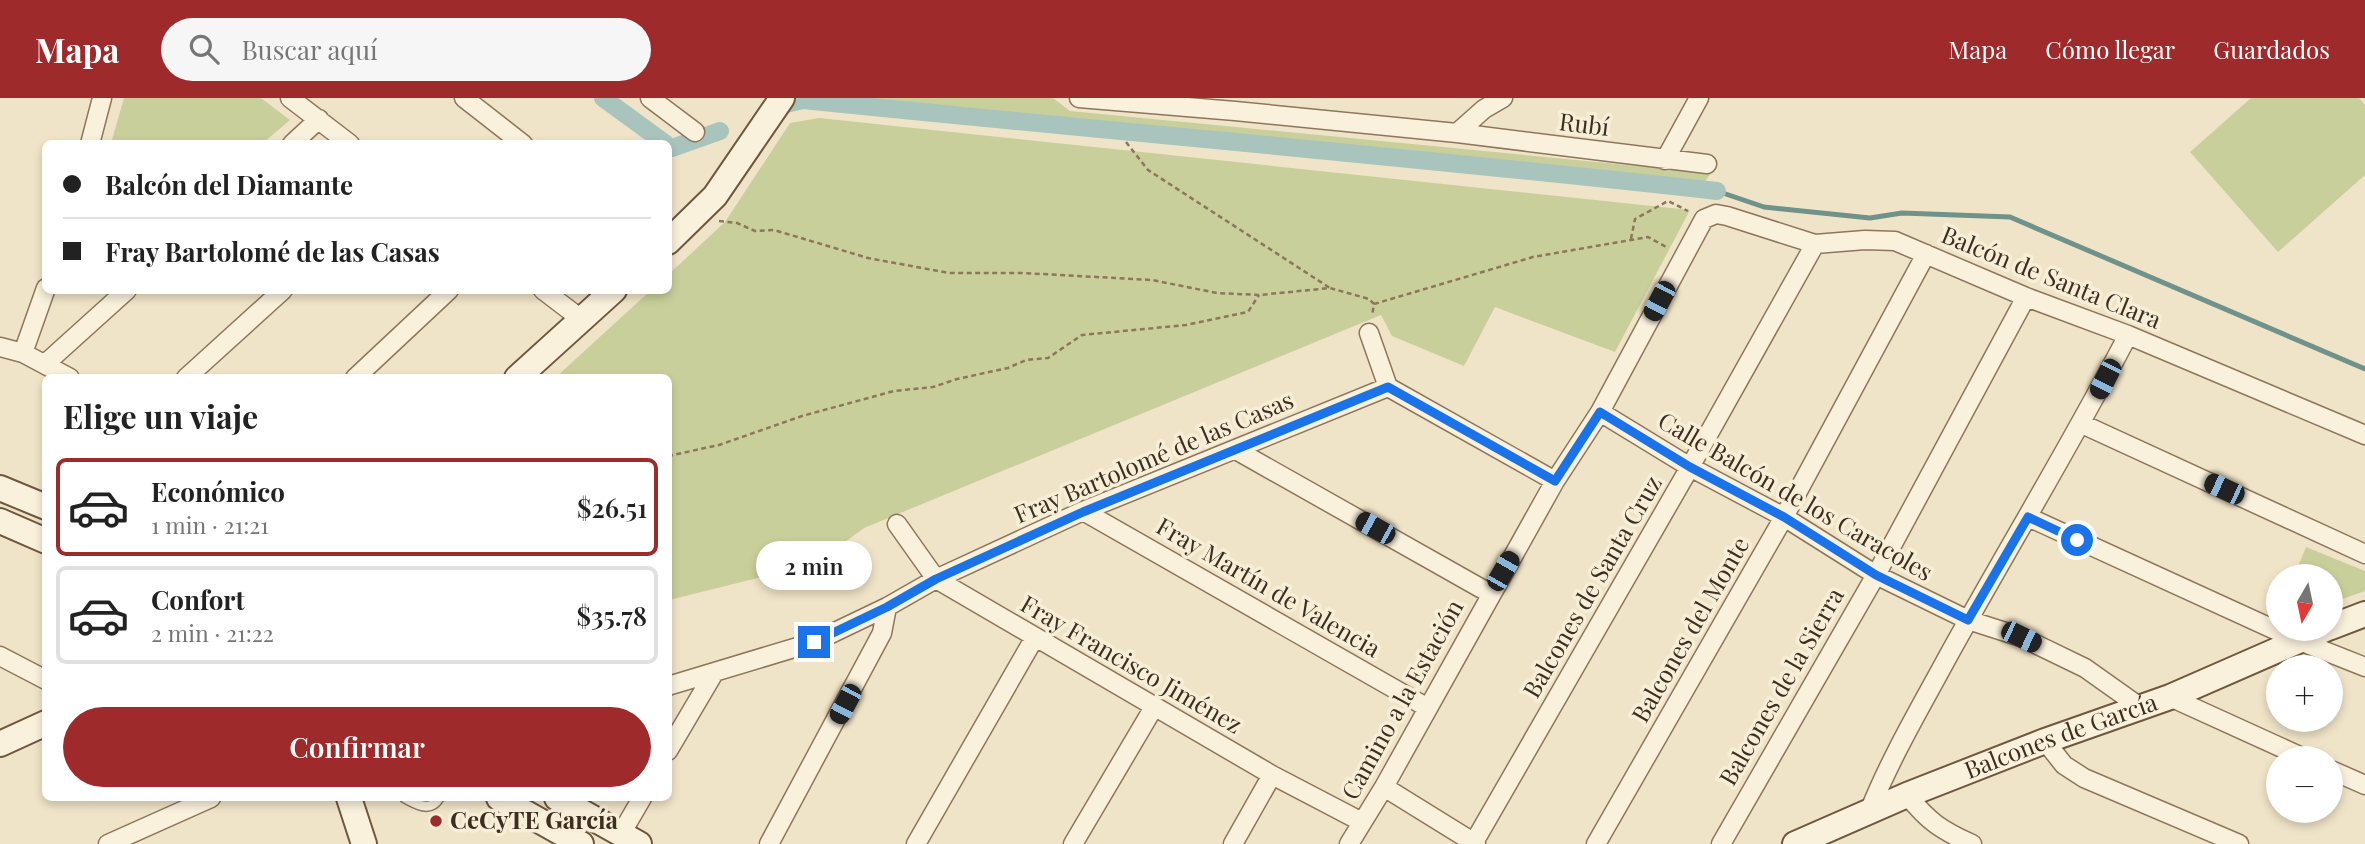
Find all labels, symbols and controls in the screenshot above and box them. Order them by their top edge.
search box [161,18,651,81]
text: Mapa [35,27,119,71]
icon: search [185,30,223,68]
text: Buscar aquí [241,32,378,67]
text: Mapa [1949,33,2007,65]
text: Cómo llegar [2045,33,2175,65]
text: Guardados [2213,33,2330,65]
street label: Rubí [1557,104,1611,142]
text: Balcón del Diamante [105,167,353,202]
street label: Balcón de Santa Clara [1937,217,2166,335]
text: Fray Bartolomé de las Casas [105,234,440,269]
car [1640,278,1679,324]
car [2087,356,2124,402]
street label: Fray Bartolomé de las Casas [1009,383,1298,530]
text: Elige un viaje [63,394,258,437]
street label: Calle Balcón de los Caracoles [1653,403,1939,587]
street label: Balcones de Santa Cruz [1515,469,1668,703]
car [2201,471,2248,507]
text: Económico [151,474,285,509]
icon: car [67,476,130,539]
text: $26.51 [577,490,647,525]
text: 1 min · 21:21 [151,509,269,540]
street label: Fray Martín de Valencia [1151,509,1387,664]
car [1352,509,1399,547]
route start [2061,524,2093,556]
street label: Balcones del Monte [1623,530,1755,728]
callout: 2 min [756,540,872,589]
car [1484,548,1523,594]
text: 2 min [785,550,843,581]
north arrow [2266,564,2343,640]
map controls [2266,564,2343,823]
street label: Balcones de la Sierra [1711,581,1850,790]
text: Confort [151,582,245,617]
icon: car [67,584,130,647]
street label: Fray Francisco Jiménez [1016,587,1248,740]
street label: Camino a la Estación [1333,593,1469,805]
text: $35.78 [577,598,647,633]
text: 2 min · 21:22 [151,617,274,648]
car [1998,618,2045,656]
route end [798,626,830,658]
button: + [2266,655,2343,732]
car [826,681,865,727]
street label: Balcones de García [1959,685,2161,785]
button: Confirmar [63,707,651,787]
button: − [2266,746,2343,823]
place label: CeCyTE García [450,803,619,835]
marker: CeCyTE García [428,813,444,829]

